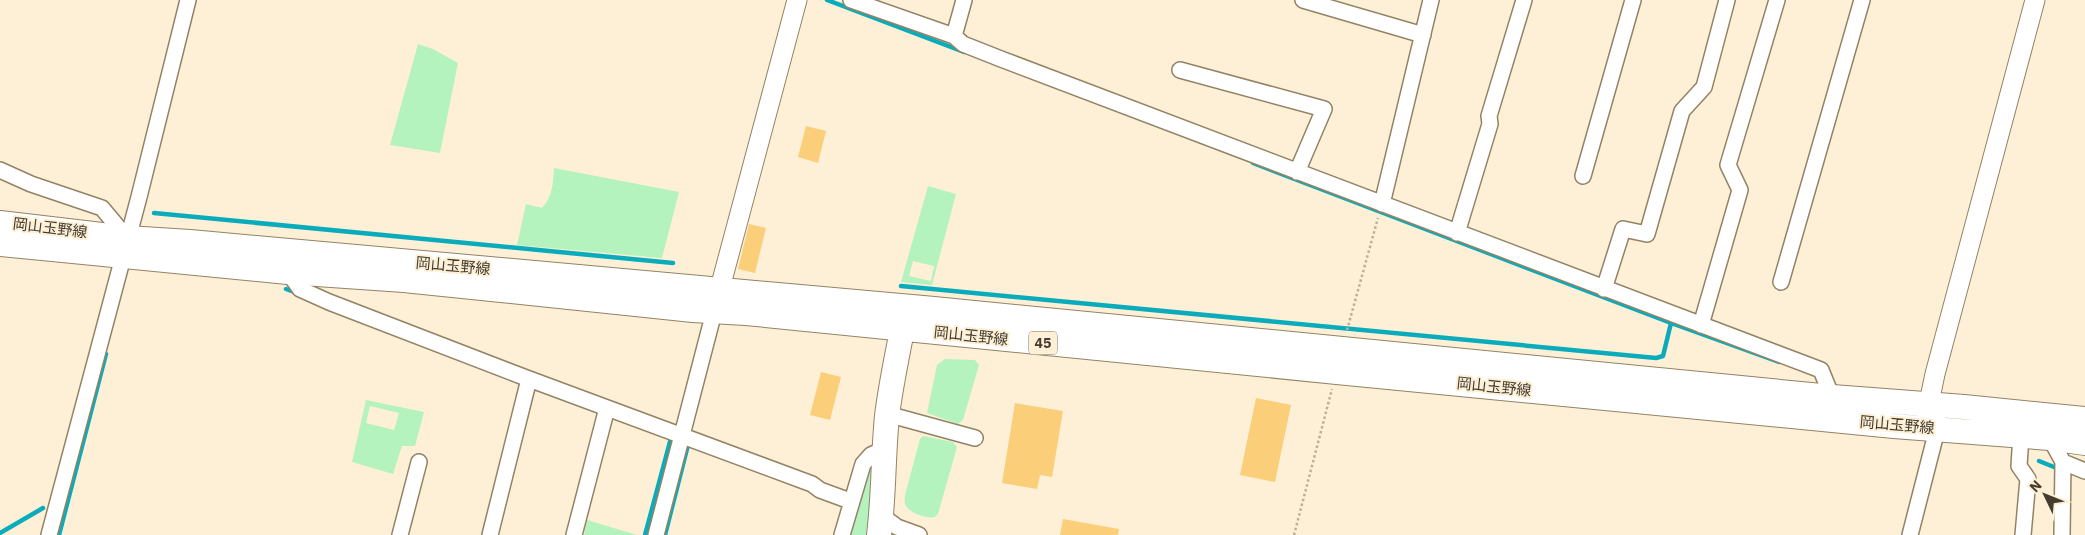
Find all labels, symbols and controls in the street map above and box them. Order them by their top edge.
street label: 岡山玉野線 [12,214,88,242]
street label: 岡山玉野線 [415,253,491,278]
street label: 岡山玉野線 [933,322,1009,349]
road number: 45 [1029,332,1057,354]
street label: 岡山玉野線 [1456,373,1532,400]
street label: 岡山玉野線 [1859,412,1935,437]
north arrow [2020,470,2070,520]
text: N [2025,476,2046,496]

